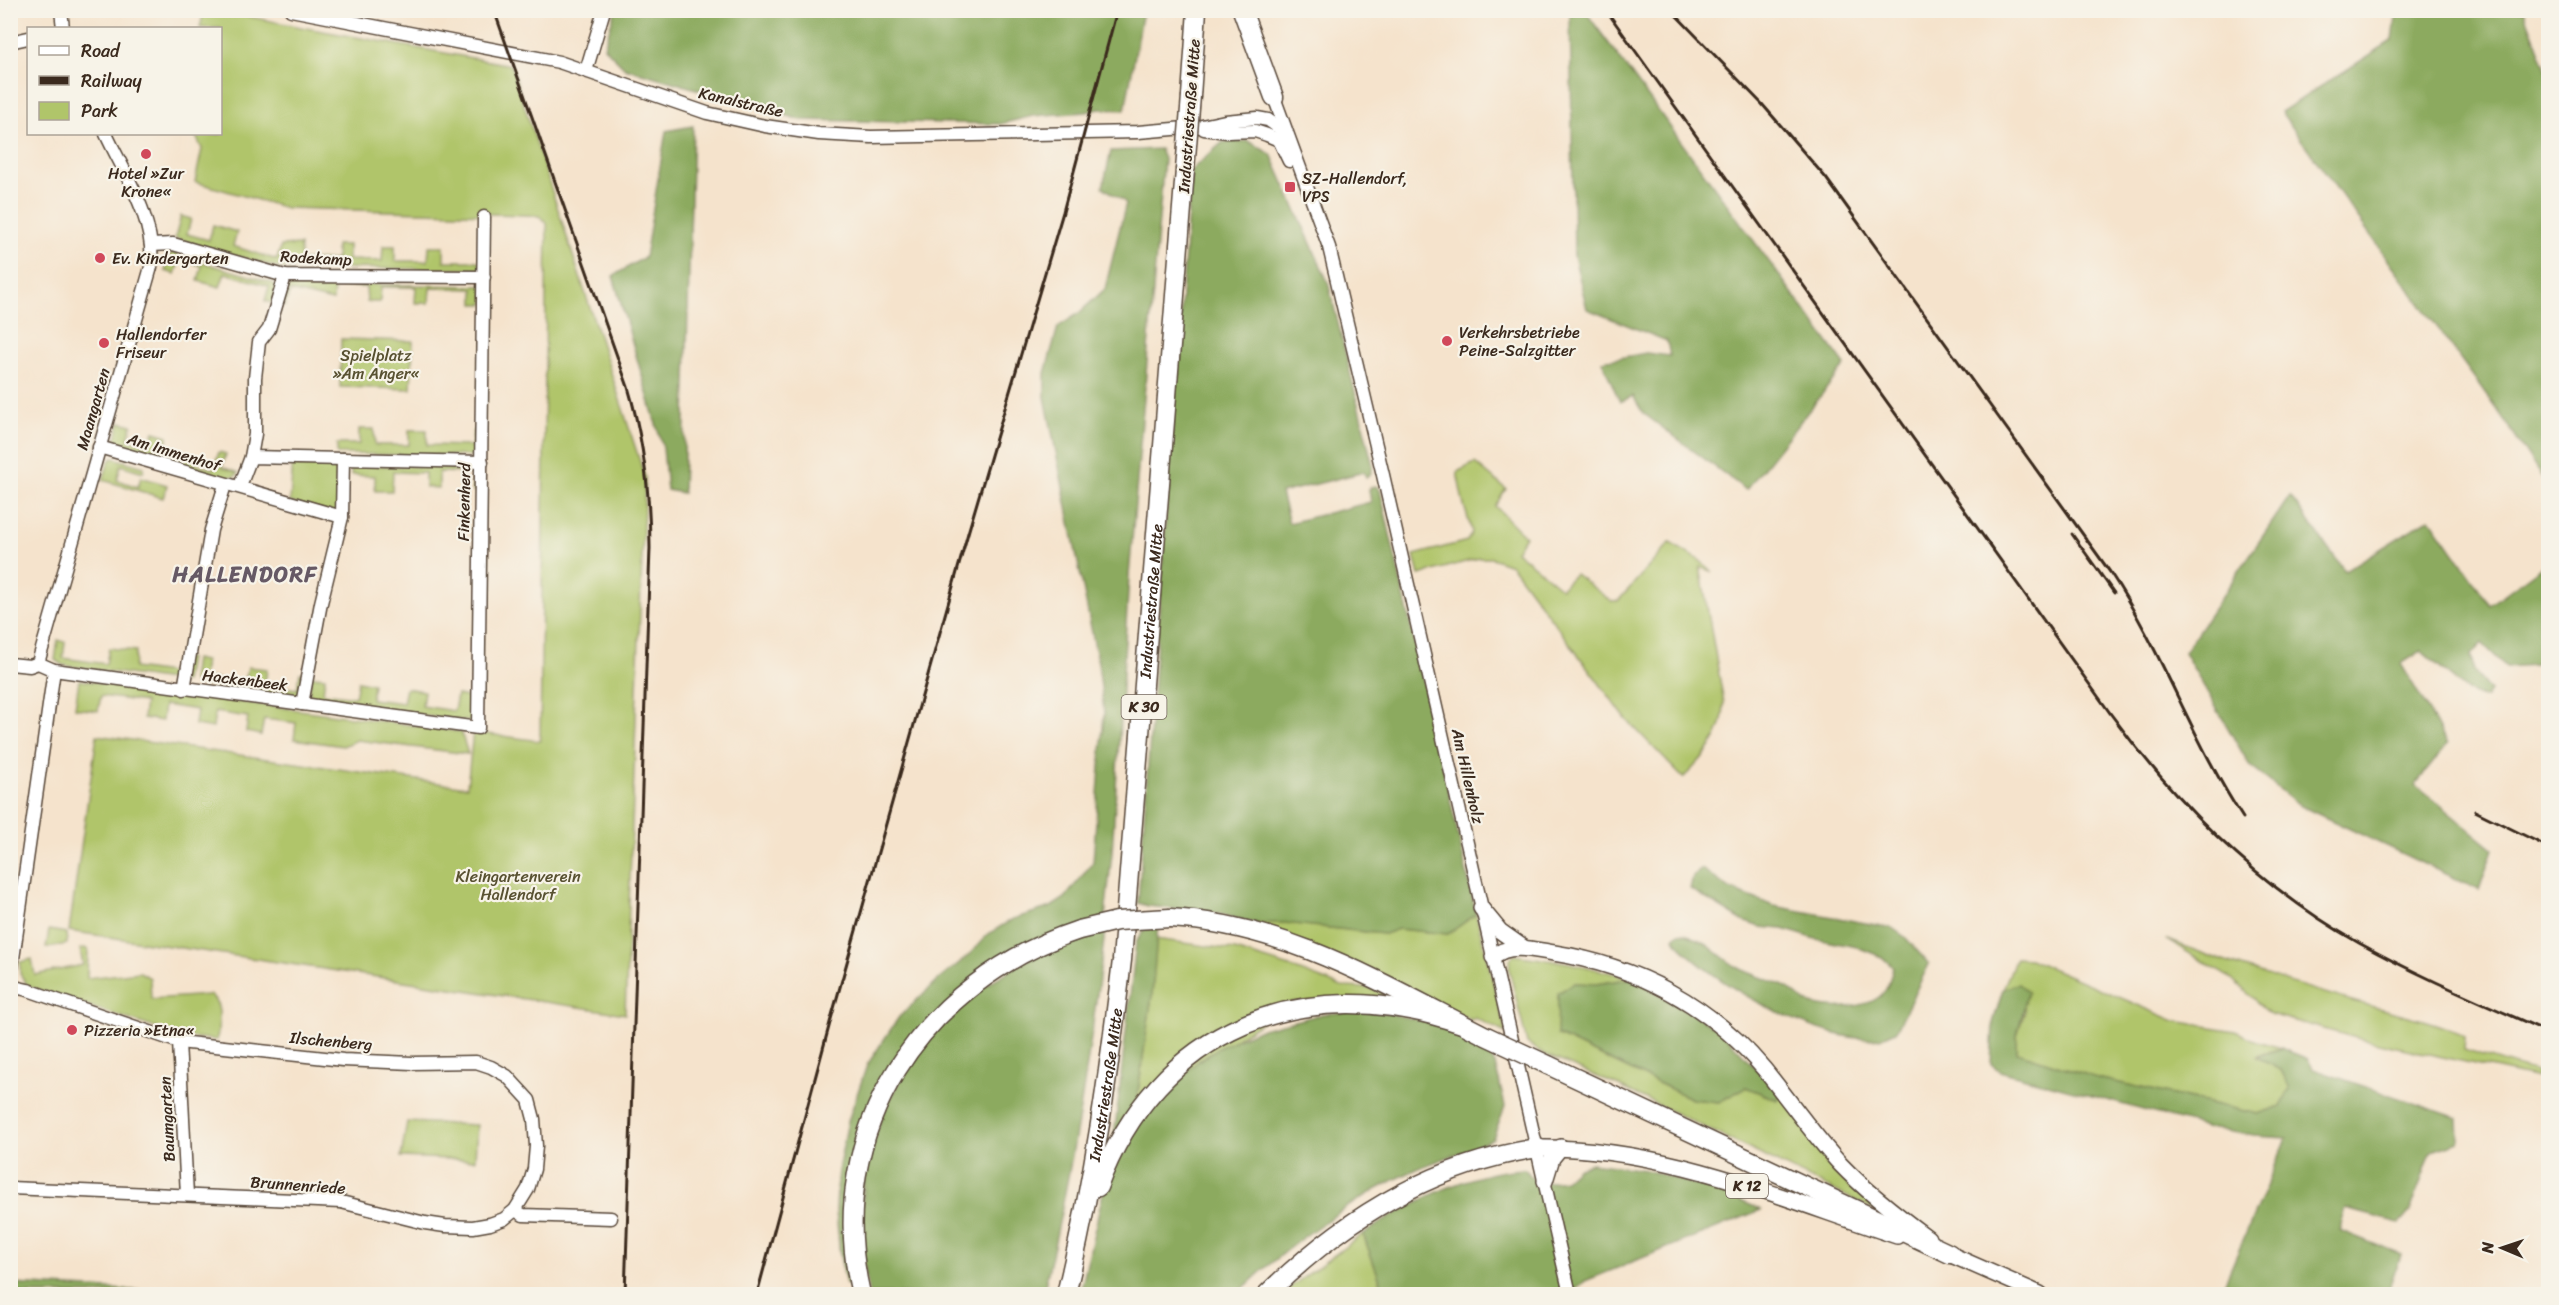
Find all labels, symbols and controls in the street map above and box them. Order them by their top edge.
legend [27,27,222,135]
text: Road [81,35,121,67]
street label: Industriestraße Mitte [1169,38,1209,195]
text: Railway [81,65,143,97]
street label: Kanalstraße [696,78,786,126]
text: Park [81,95,118,127]
marker: Hotel »Zur Krone« [139,147,153,161]
place label: Hotel »Zur Krone« [108,159,186,206]
place label: SZ-Hallendorf, VPS [1302,164,1407,211]
marker: SZ-Hallendorf, VPS [1283,180,1297,194]
street label: Rodekamp [279,242,353,274]
place label: Ev. Kindergarten [112,244,229,273]
marker: Ev. Kindergarten [93,251,107,265]
place label: Verkehrsbetriebe Peine-Salzgitter [1459,318,1580,365]
place label: Hallendorfer Friseur [116,320,207,367]
marker: Verkehrsbetriebe Peine-Salzgitter [1440,334,1454,348]
marker: Hallendorfer Friseur [97,336,111,350]
park label: Spielplatz »Am Anger« [332,341,419,388]
street label: Maangarten [67,364,119,453]
street label: Am Immenhof [123,424,226,481]
street label: Finkenherd [449,461,479,541]
street label: Industriestraße Mitte [1130,523,1171,680]
district label: HALLENDORF [171,555,318,594]
street label: Hackenbeek [201,660,290,700]
road number: K 30 [1122,695,1166,719]
street label: Am Hillenholz [1443,724,1493,827]
park label: Kleingartenverein Hallendorf [455,862,581,909]
street label: Industriestraße Mitte [1079,1006,1131,1165]
place label: Pizzeria »Etna« [84,1016,194,1045]
marker: Pizzeria »Etna« [65,1023,79,1037]
street label: Ilschenberg [287,1023,374,1059]
street label: Baumgarten [150,1075,184,1162]
street label: Brunnenriede [249,1167,347,1203]
road number: K 12 [1726,1174,1768,1198]
north arrow [2472,1218,2532,1278]
text: N [2473,1241,2502,1255]

